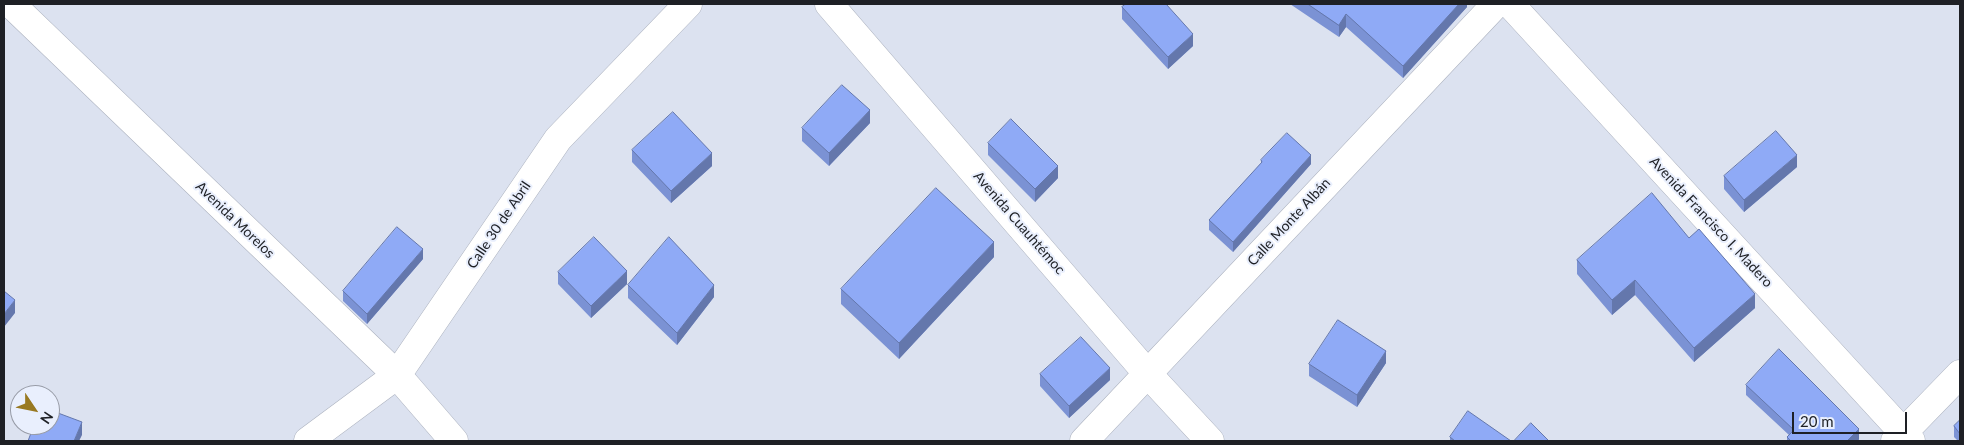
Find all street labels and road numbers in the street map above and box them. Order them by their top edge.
street label: Avenida Francisco I. Madero [1646,153,1776,291]
street label: Avenida Cuauhtémoc [970,168,1068,278]
street label: Calle Monte Albán [1244,175,1334,269]
street label: Avenida Morelos [192,178,278,262]
street label: Calle 30 de Abril [464,178,534,272]

